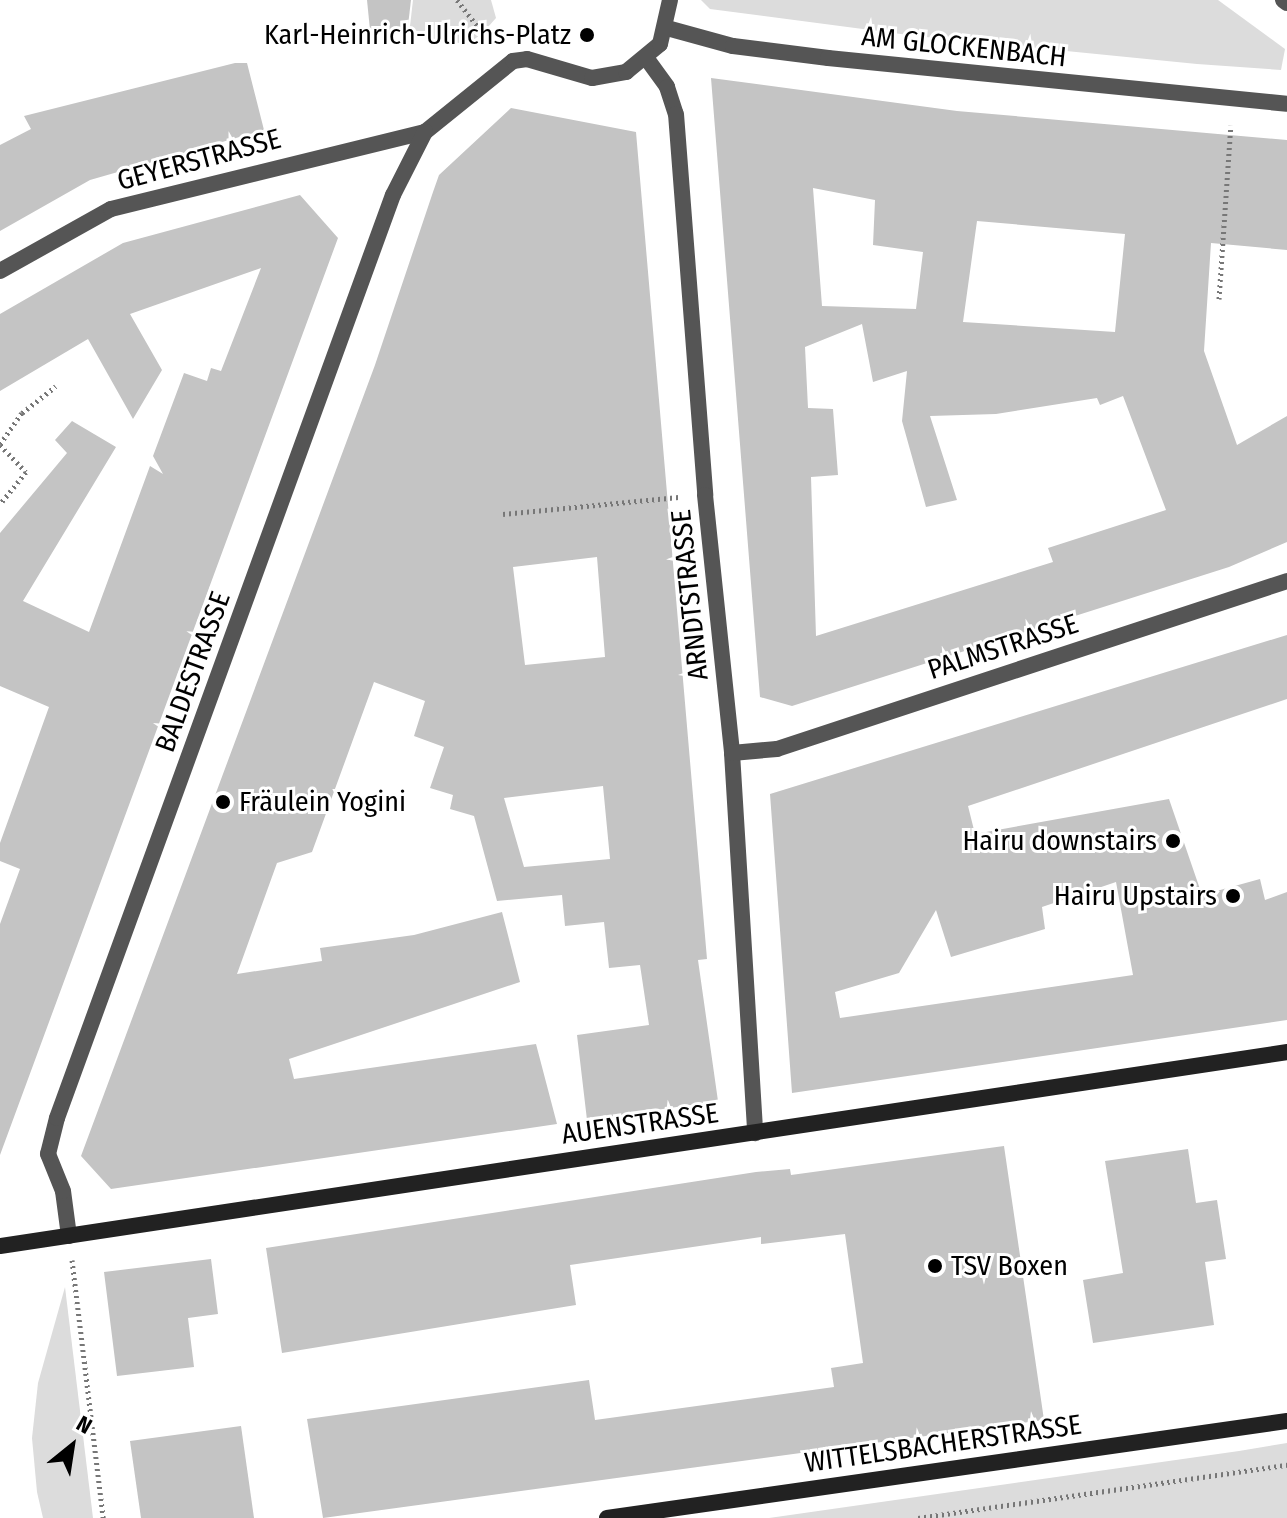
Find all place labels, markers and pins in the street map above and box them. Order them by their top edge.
place label: Karl-Heinrich-Ulrichs-Platz [264,18,571,52]
marker: Karl-Heinrich-Ulrichs-Platz [578,26,596,44]
place label: Fräulein Yogini [239,785,406,819]
marker: Fräulein Yogini [214,793,232,811]
place label: Hairu downstairs [962,824,1157,858]
marker: Hairu downstairs [1164,832,1182,850]
place label: Hairu Upstairs [1054,879,1217,913]
marker: Hairu Upstairs [1224,887,1242,905]
place label: TSV Boxen [951,1249,1068,1283]
marker: TSV Boxen [926,1257,944,1275]

